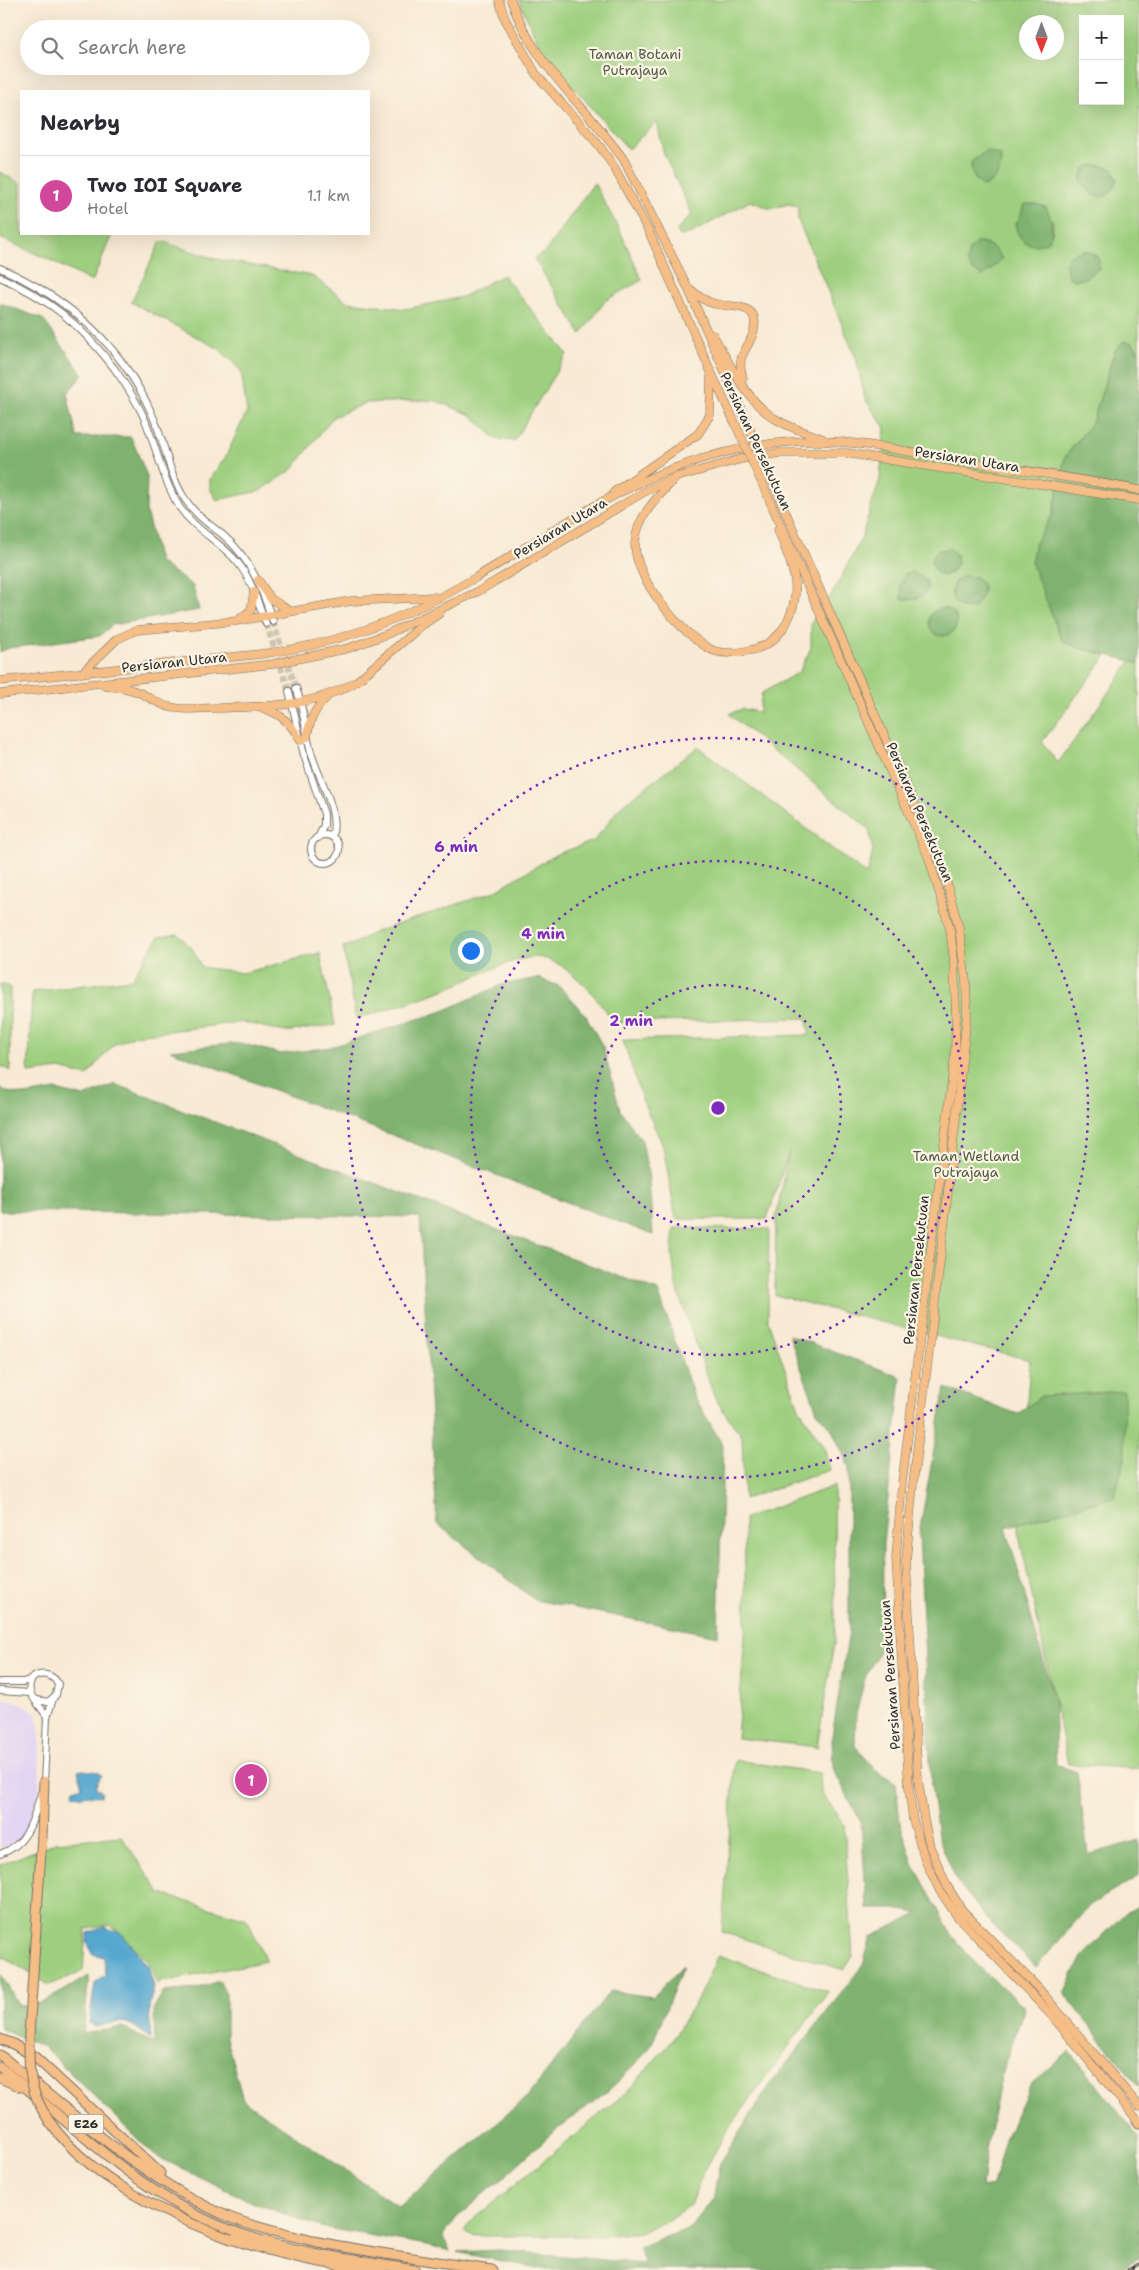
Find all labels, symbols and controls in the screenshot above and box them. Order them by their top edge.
north arrow [1019,15,1064,60]
map controls [1079,15,1124,105]
button: + [1079,15,1124,60]
search box [20,20,370,75]
icon: search [38,34,66,62]
text: Search here [78,35,187,60]
park label: Taman Botani Putrajaya [588,45,682,79]
button: − [1079,60,1124,105]
text: Nearby [40,109,120,137]
text: Two IOI Square [87,173,242,198]
text: 1 [52,185,60,206]
text: 1.1 km [307,185,350,206]
text: Hotel [87,198,128,219]
street label: Persiaran Persekutuan [716,369,796,513]
street label: Persiaran Utara [913,442,1021,476]
street label: Persiaran Utara [510,493,610,563]
street label: Persiaran Utara [120,647,228,676]
street label: Persiaran Persekutuan [882,739,958,885]
text: 6 min [434,837,478,857]
text: 4 min [521,924,565,944]
your location [458,938,484,964]
text: 2 min [609,1011,653,1031]
centre of rings [709,1099,727,1117]
park label: Taman Wetland Putrajaya [913,1147,1019,1181]
street label: Persiaran Persekutuan [899,1194,933,1346]
street label: Persiaran Persekutuan [876,1599,904,1751]
pin: 1 [235,1761,267,1799]
road number: E26 [68,2114,104,2134]

